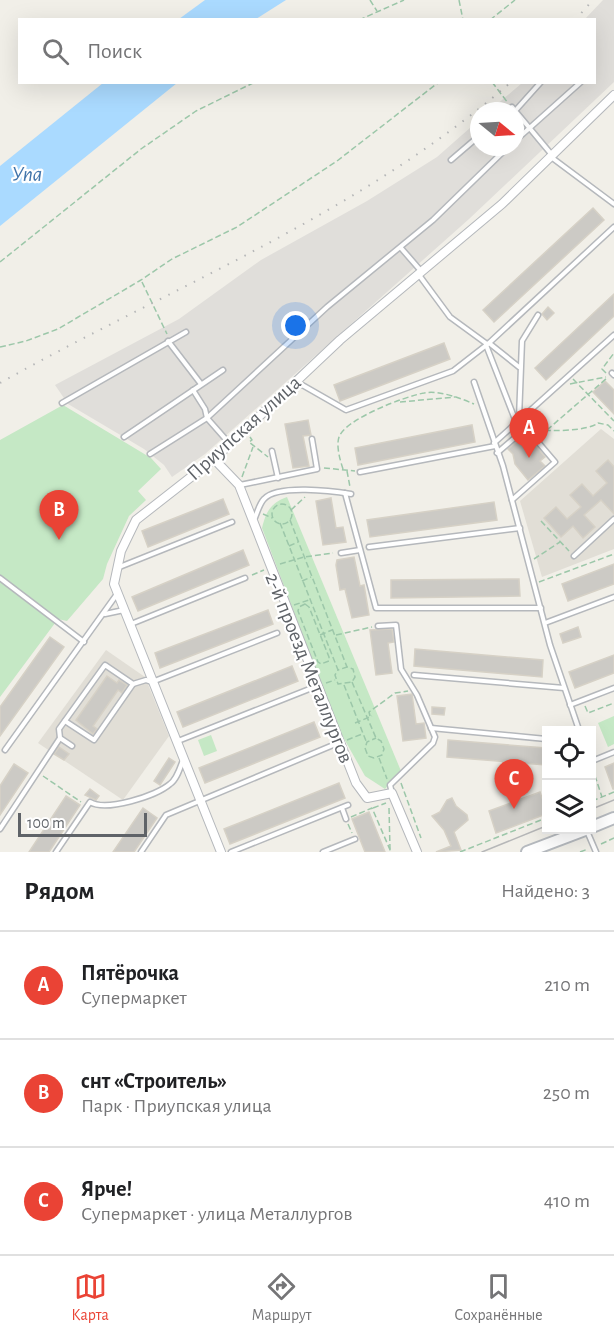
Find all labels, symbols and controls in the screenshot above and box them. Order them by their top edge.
search box [18,18,596,84]
icon: search [39,35,72,68]
text: Поиск [87,40,142,62]
north arrow [470,102,524,156]
water label: Упа [12,163,42,185]
your location [281,311,310,340]
street label: Приупская улица [183,371,305,484]
pin: A [510,408,548,458]
pin: B [40,490,78,540]
street label: 2-й проезд Металлургов [261,570,357,766]
map controls [542,726,596,834]
button: locate [542,726,596,780]
pin: C [494,760,534,809]
button: layers [542,780,596,834]
scale bar [18,810,147,838]
text: 100 m [27,815,65,831]
text: Рядом [24,878,95,904]
text: Найдено: 3 [501,881,590,901]
text: Пятёрочка [81,962,179,984]
text: A [38,975,50,995]
text: 210 m [544,975,590,995]
text: Супермаркет [81,988,187,1008]
text: снт «Строитель» [81,1070,227,1092]
text: B [38,1083,49,1103]
text: 250 m [543,1083,590,1103]
text: Парк · Приупская улица [81,1096,272,1116]
text: Ярче! [81,1178,132,1200]
text: C [38,1191,49,1211]
text: 410 m [544,1191,590,1211]
text: Супермаркет · улица Металлургов [81,1204,352,1224]
tab: Карта [71,1270,109,1325]
tab: Маршрут [251,1270,312,1325]
tab: Сохранённые [454,1270,543,1325]

